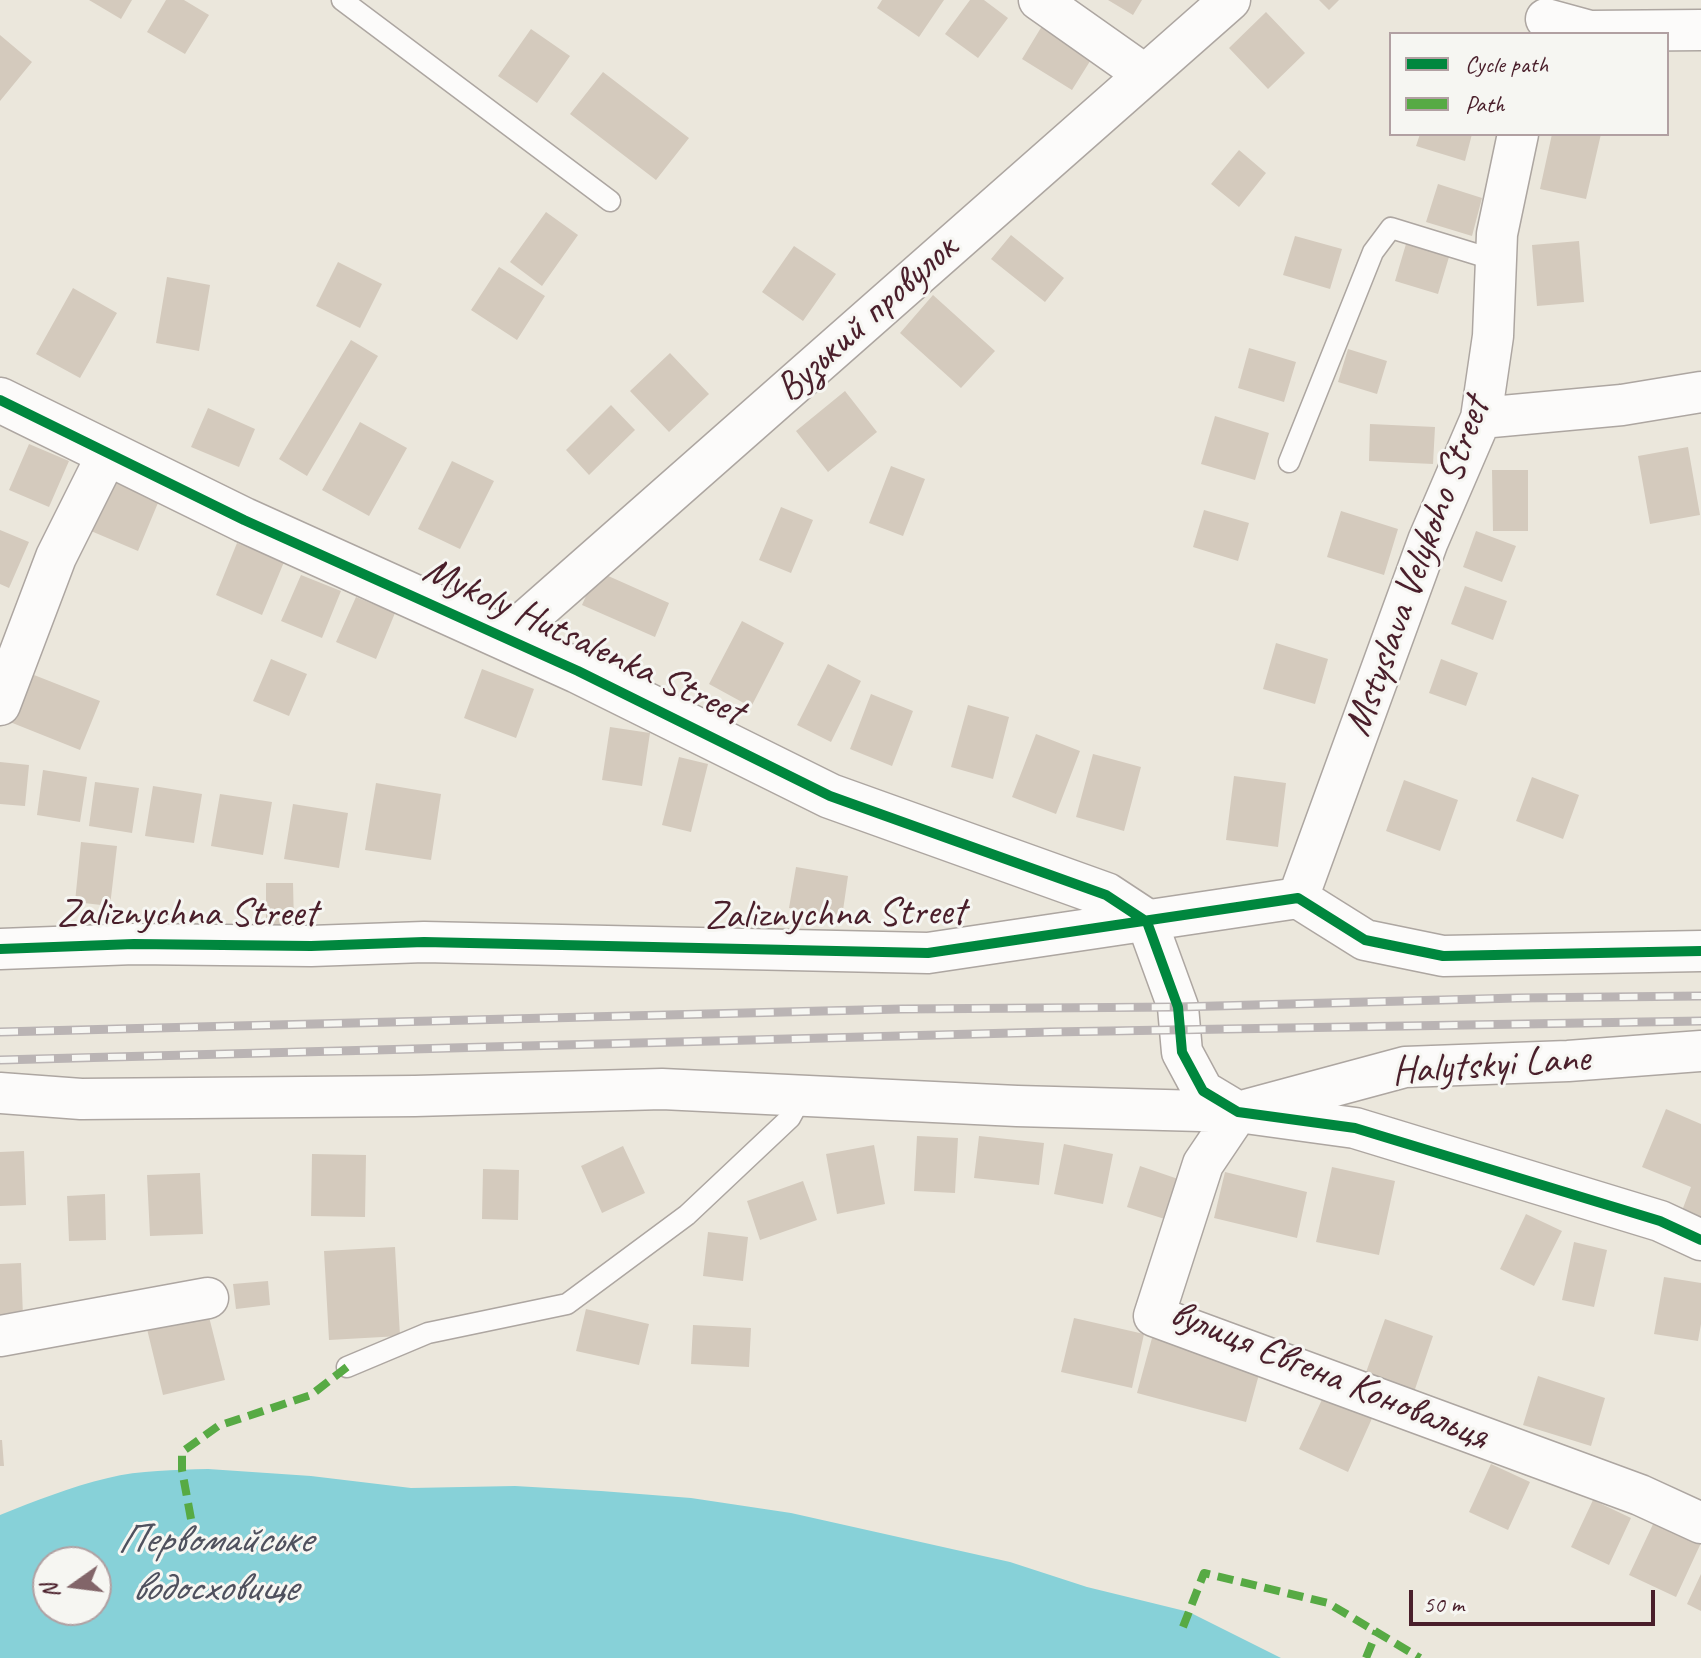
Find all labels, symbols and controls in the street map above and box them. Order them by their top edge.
legend [1389,32,1669,136]
text: Cycle path [1465,49,1548,79]
text: Path [1465,89,1505,119]
street label: Вузький провулок [766,225,968,413]
street label: Mstyslava Velykoho Street [1334,391,1502,743]
street label: Mykoly Hutsalenka Street [415,547,751,737]
street label: Zaliznychna Street [704,889,966,941]
street label: Zaliznychna Street [57,891,317,939]
street label: Halytskyi Lane [1390,1035,1592,1097]
street label: вулиця Євгена Коновальця [1163,1290,1495,1462]
water label: Первомайське водосховище [117,1516,311,1614]
north arrow [32,1546,112,1626]
scale bar [1413,1574,1659,1624]
text: N [35,1581,66,1601]
text: 50 m [1423,1589,1464,1619]

